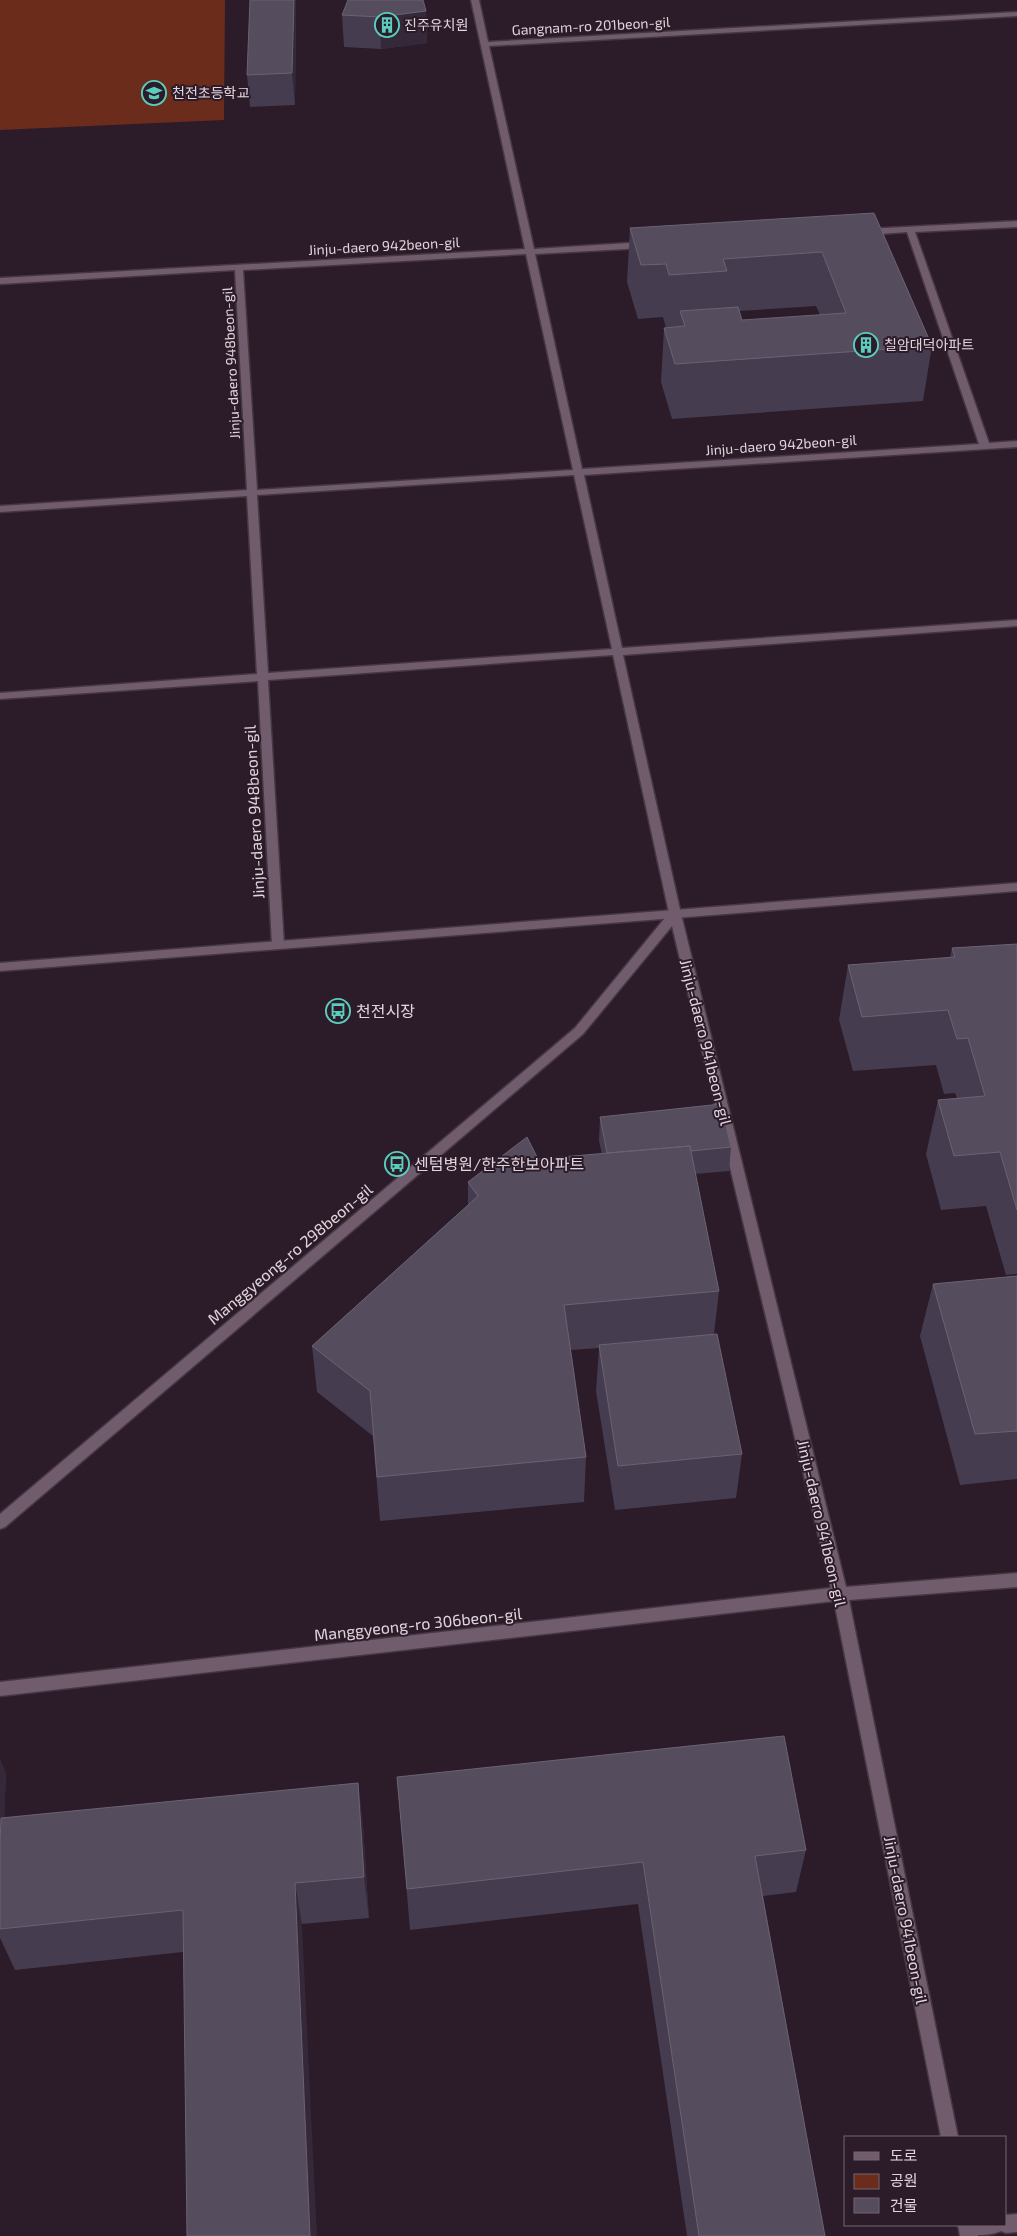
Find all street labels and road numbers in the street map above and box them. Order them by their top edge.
street label: Gangnam-ro 201beon-gil [511,13,671,38]
street label: Jinju-daero 942beon-gil [308,233,461,258]
street label: Jinju-daero 948beon-gil [218,286,243,440]
street label: Jinju-daero 942beon-gil [705,431,858,458]
street label: Jinju-daero 948beon-gil [239,724,269,899]
street label: Jinju-daero 941beon-gil [676,957,736,1127]
street label: Manggyeong-ro 298beon-gil [203,1179,376,1328]
street label: Jinju-daero 941beon-gil [793,1438,851,1609]
street label: Manggyeong-ro 306beon-gil [313,1603,523,1644]
street label: Jinju-daero 941beon-gil [880,1834,932,2006]

